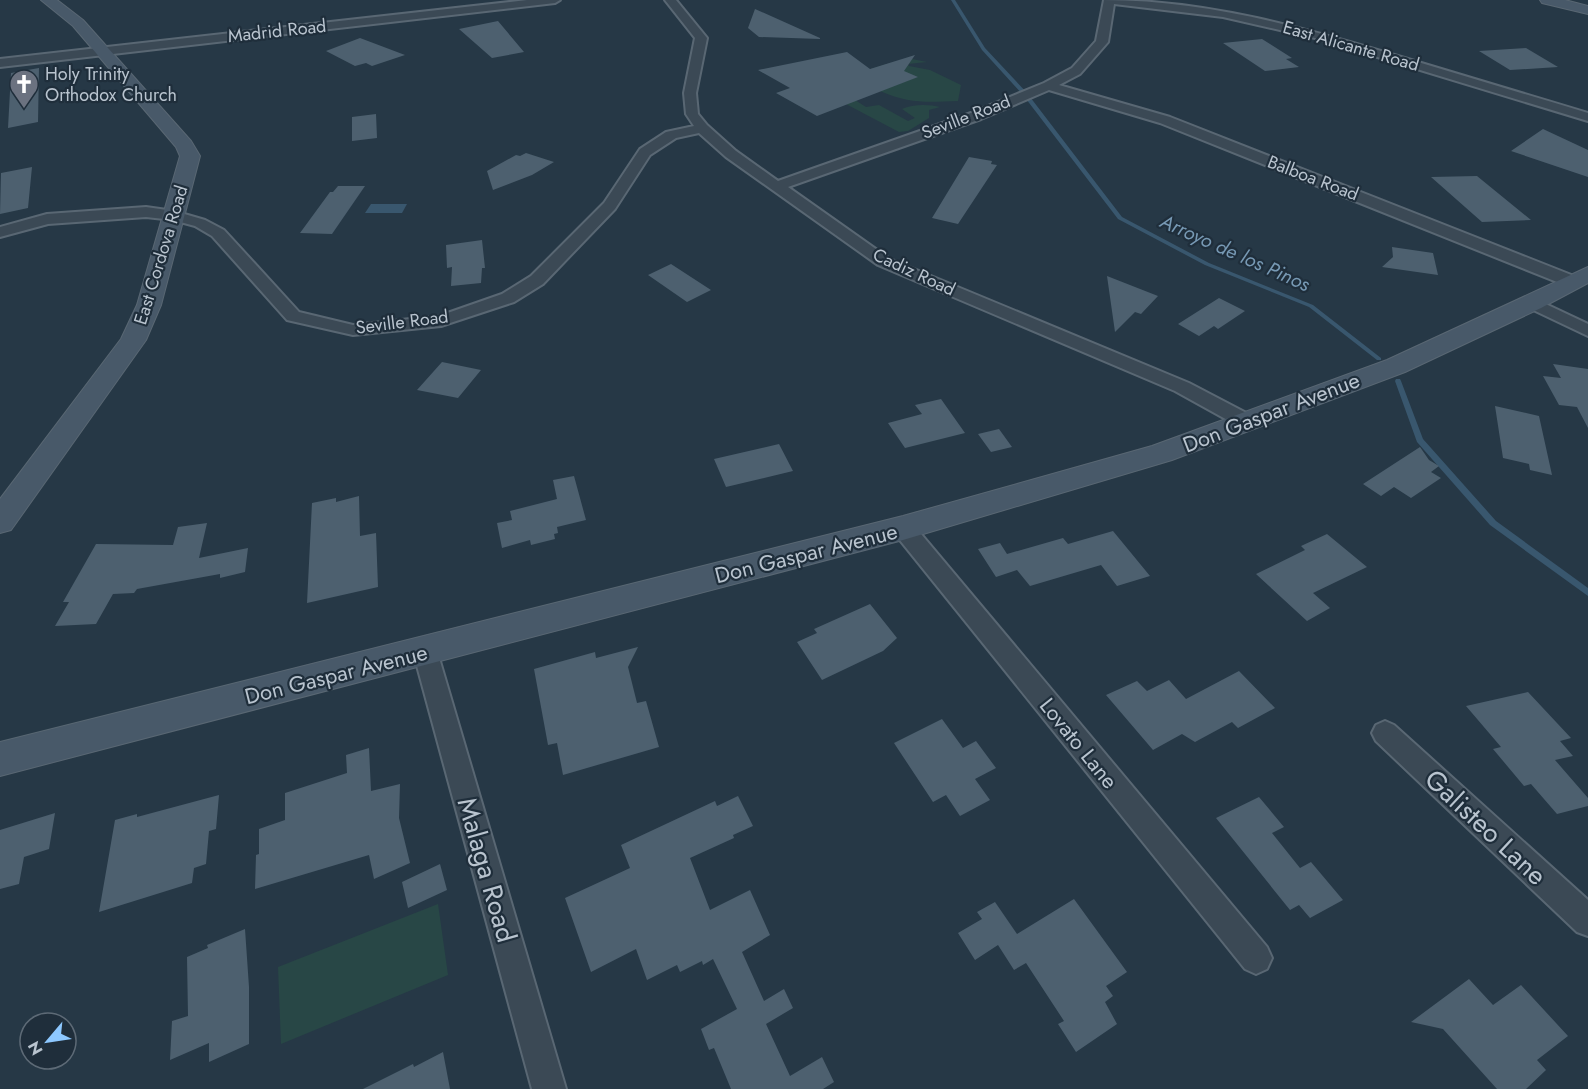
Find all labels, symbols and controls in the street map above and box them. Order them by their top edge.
street label: Madrid Road [226,13,328,49]
street label: East Alicante Road [1280,14,1422,78]
place label: Holy Trinity Orthodox Church [45,61,177,108]
church icon: Holy Trinity Orthodox Church [8,68,40,110]
street label: Seville Road [918,88,1014,146]
street label: Balboa Road [1264,149,1362,207]
street label: East Cordova Road [127,182,195,328]
water label: Arroyo de los Pinos [1155,207,1315,299]
street label: Cadiz Road [868,242,960,302]
street label: Seville Road [354,303,450,341]
street label: Don Gaspar Avenue [1178,363,1364,461]
street label: Don Gaspar Avenue [711,515,901,591]
street label: Don Gaspar Avenue [241,636,431,712]
street label: Lovato Lane [1032,691,1126,795]
street label: Galisteo Lane [1416,760,1556,894]
street label: Malaga Road [448,793,526,947]
north arrow [18,1011,78,1071]
text: N [22,1037,48,1059]

